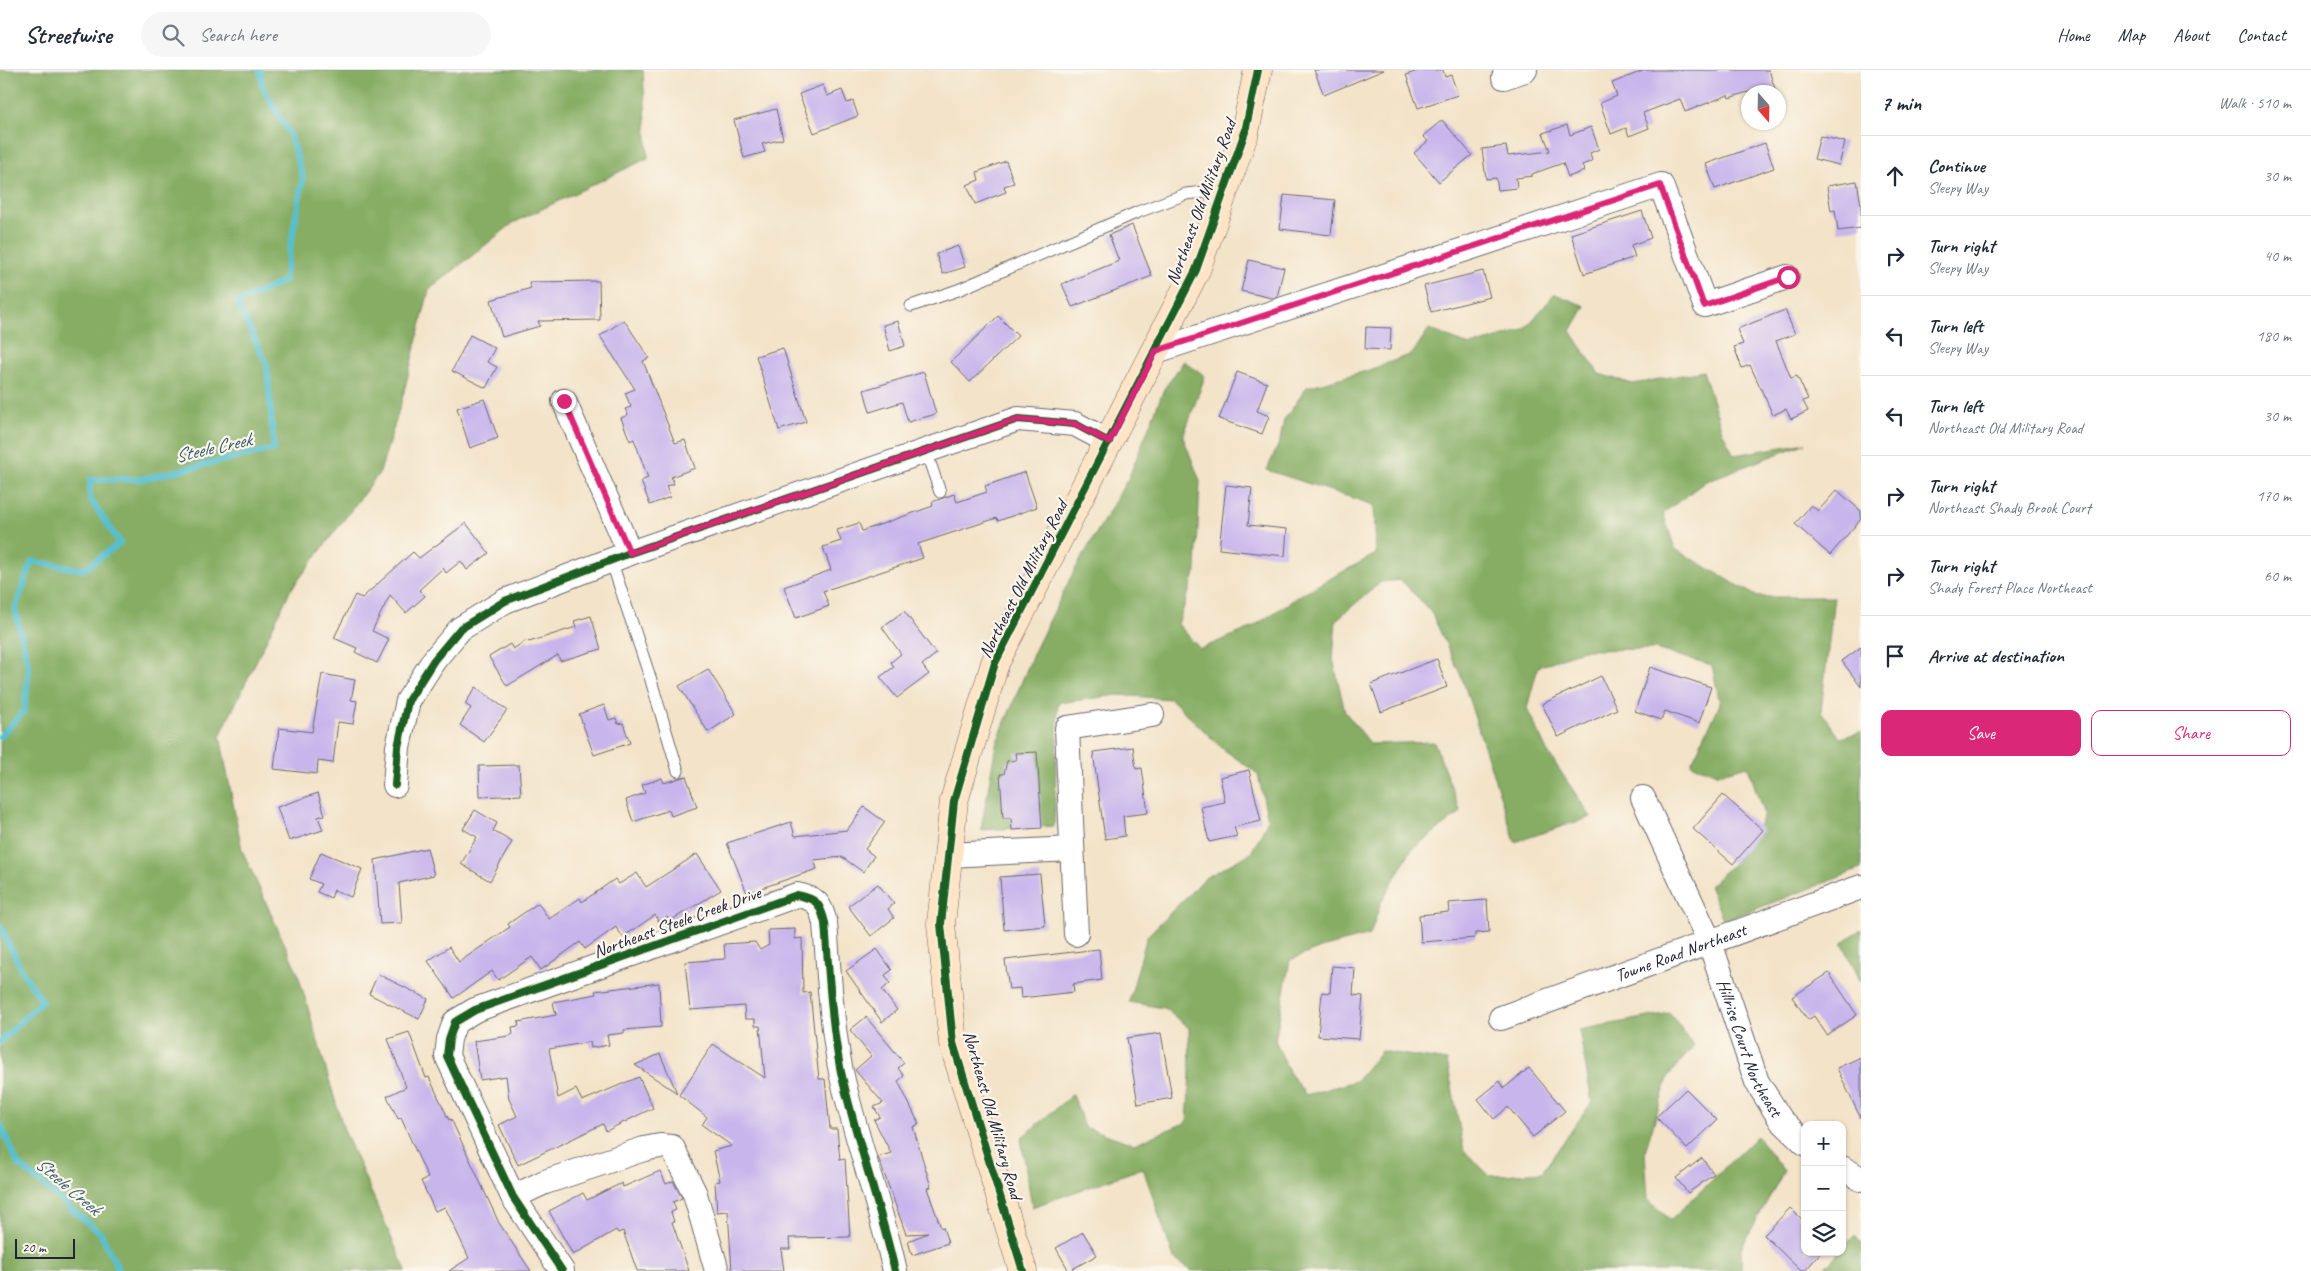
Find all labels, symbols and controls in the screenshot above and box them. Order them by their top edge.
search box [141,12,491,57]
text: Streetwise [25,20,111,50]
icon: search [159,21,187,49]
text: Search here [199,23,277,47]
text: Home [2057,24,2090,46]
text: Map [2118,24,2145,46]
text: About [2173,24,2209,46]
text: Contact [2237,24,2286,46]
north arrow [1741,85,1786,130]
text: 7 min [1881,90,1921,116]
text: Walk · 510 m [2219,93,2291,113]
street label: Northeast Old Military Road [1161,114,1242,288]
text: Continue [1928,154,1985,178]
icon: ahead [1881,162,1909,190]
text: 30 m [2264,166,2291,186]
text: Sleepy Way [1928,178,1988,198]
text: Turn right [1928,234,1995,258]
icon: right [1881,242,1909,270]
text: 40 m [2264,246,2291,266]
text: Sleepy Way [1928,258,1988,278]
route start [1777,266,1800,289]
text: Turn left [1928,314,1983,338]
icon: left [1881,322,1909,350]
text: 180 m [2257,326,2291,346]
text: Sleepy Way [1928,338,1988,358]
route end [553,390,576,413]
text: Turn left [1928,394,1983,418]
icon: left [1881,402,1909,430]
text: 30 m [2264,406,2291,426]
text: Northeast Old Military Road [1928,418,2083,438]
water label: Steele Creek [173,427,256,468]
text: Turn right [1928,474,1995,498]
icon: right [1881,482,1909,510]
text: 170 m [2257,486,2291,506]
street label: Northeast Old Military Road [974,494,1074,662]
text: Northeast Shady Brook Court [1928,498,2091,518]
text: Turn right [1928,554,1995,578]
icon: right [1881,562,1909,590]
text: 60 m [2264,566,2291,586]
text: Shady Forest Place Northeast [1928,578,2092,598]
icon: arrive [1881,642,1909,670]
text: Arrive at destination [1928,644,2064,668]
button: Save [1881,710,2081,756]
button: Share [2091,710,2291,756]
street label: Northeast Steele Creek Drive [590,881,765,963]
street label: Towne Road Northeast [1612,918,1751,987]
street label: Hillrise Court Northeast [1712,976,1788,1122]
street label: Northeast Old Military Road [958,1028,1028,1205]
map controls [1801,1121,1846,1256]
button: + [1801,1121,1846,1166]
water label: Steele Creek [31,1152,108,1222]
button: − [1801,1166,1846,1211]
button: layers [1801,1211,1846,1256]
scale bar [15,1236,75,1259]
text: 20 m [22,1239,46,1256]

